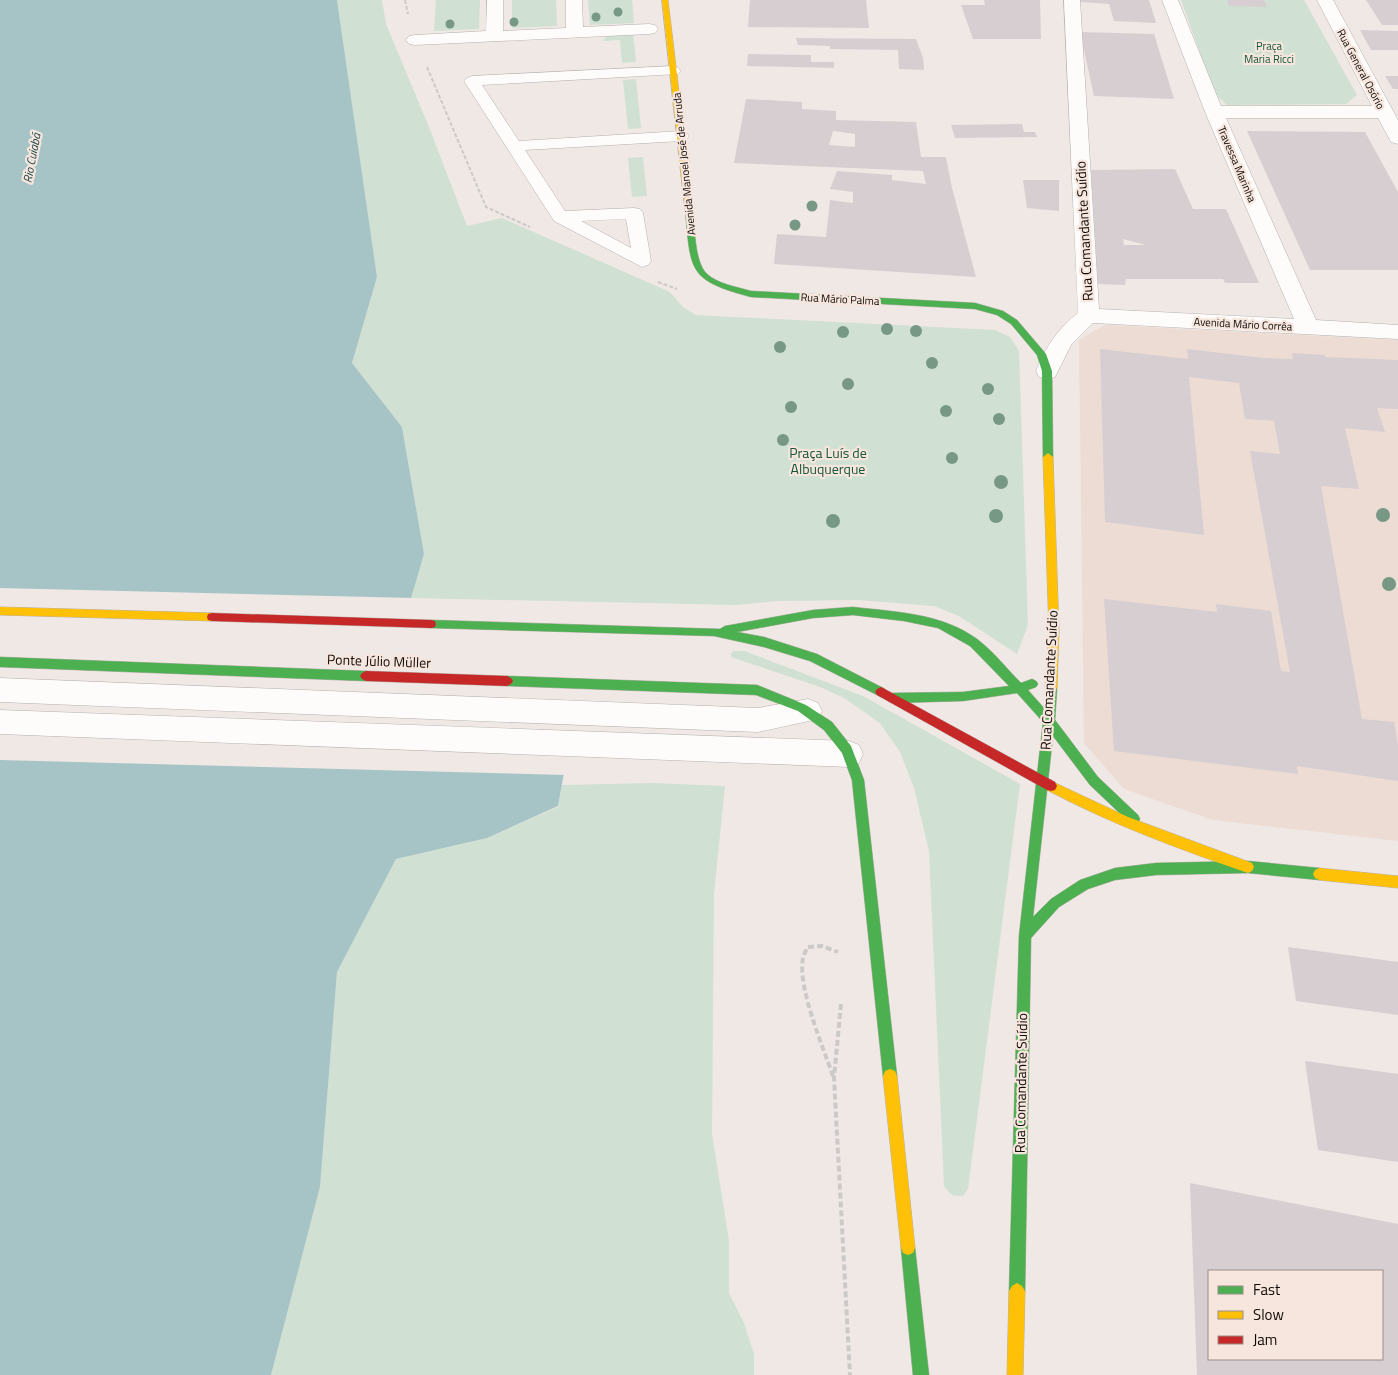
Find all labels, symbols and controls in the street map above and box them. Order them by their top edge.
street label: Rua General Osório [1333,26,1389,112]
park label: Praça Maria Ricci [1244,38,1294,67]
street label: Avenida Manoel José de Arruda [669,91,699,236]
street label: Travessa Marinha [1214,123,1260,205]
water label: Rio Cuiabá [17,130,46,184]
street label: Rua Comandante Suídio [1069,161,1098,302]
street label: Rua Mário Palma [800,289,880,309]
street label: Avenida Mário Corrêa [1193,313,1293,335]
park label: Praça Luís de Albuquerque [789,442,867,479]
street label: Rua Comandante Suídio [1034,609,1063,750]
street label: Ponte Júlio Müller [327,648,432,673]
street label: Rua Comandante Suídio [1009,1013,1032,1153]
legend [1208,1270,1383,1360]
text: Fast [1253,1278,1281,1301]
text: Slow [1253,1303,1284,1326]
text: Jam [1253,1328,1277,1351]

